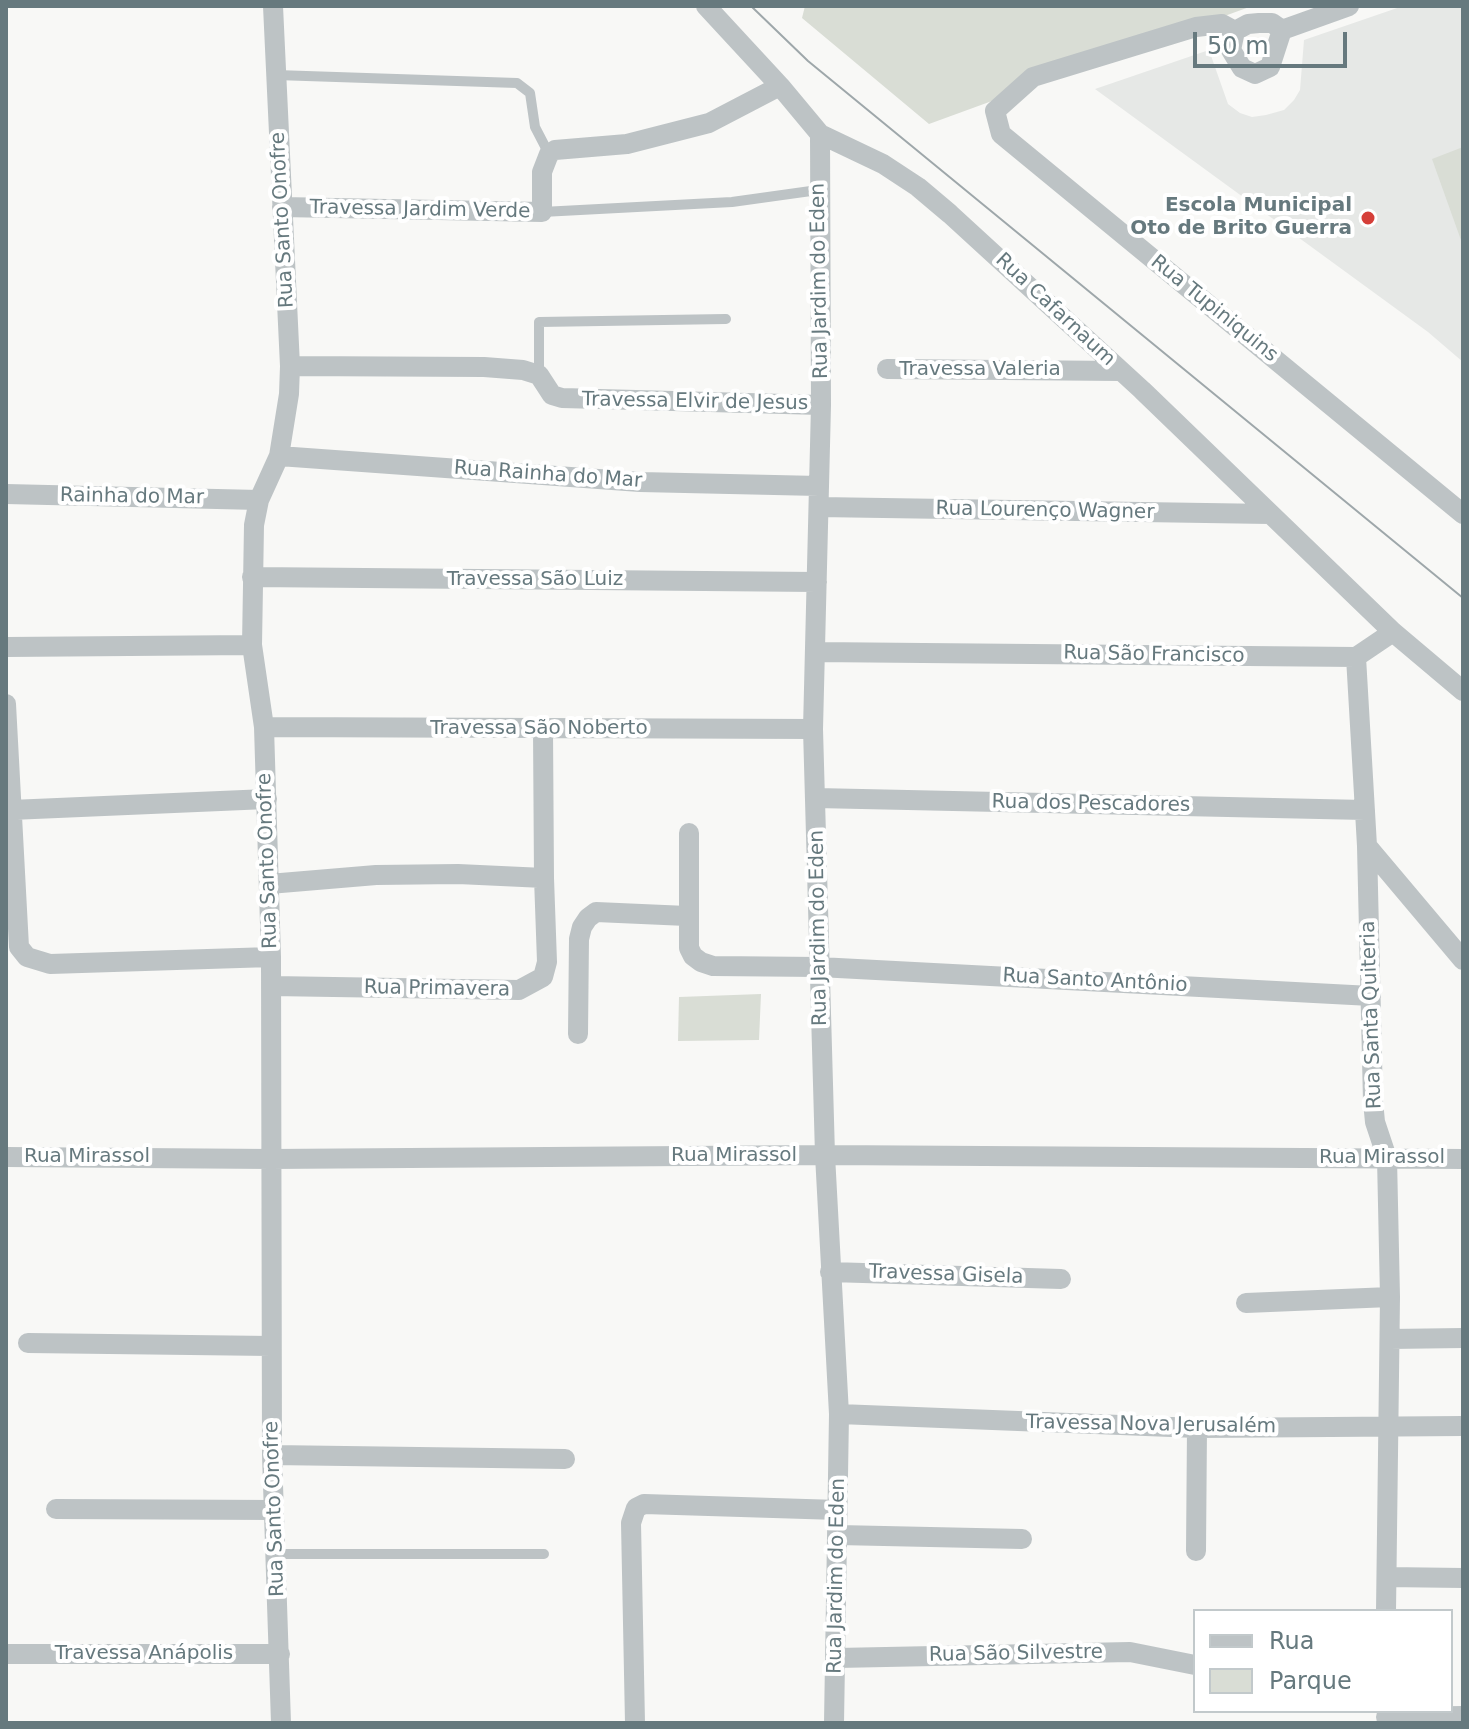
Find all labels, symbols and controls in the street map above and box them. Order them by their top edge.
scale bar [1197,16,1351,66]
text: 50 m [1207,32,1269,60]
street label: Rua Santo Onofre [266,131,300,309]
street label: Rua Jardim do Eden [806,183,834,379]
place label: Escola Municipal Oto de Brito Guerra [1130,194,1352,241]
street label: Travessa Jardim Verde [309,196,531,224]
marker: Escola Municipal Oto de Brito Guerra [1359,209,1377,227]
street label: Rua Cafarnaum [990,248,1120,372]
street label: Rua Tupiniquins [1146,250,1282,368]
street label: Travessa Valeria [899,358,1061,382]
street label: Travessa Elvir de Jesus [582,388,808,416]
street label: Rua Rainha do Mar [453,456,643,494]
street label: Rainha do Mar [60,484,204,510]
street label: Rua Lourenço Wagner [935,497,1155,525]
street label: Travessa São Luiz [447,568,623,592]
street label: Rua São Francisco [1063,641,1245,669]
street label: Travessa São Noberto [430,717,648,741]
street label: Rua Santo Onofre [253,773,283,949]
street label: Rua dos Pescadores [991,790,1191,818]
street label: Rua Jardim do Eden [805,830,833,1026]
street label: Rua Santa Quiteria [1357,920,1387,1110]
street label: Rua Santo Antônio [1002,964,1188,998]
street label: Rua Primavera [364,976,510,1002]
street label: Rua Mirassol [671,1144,797,1168]
street label: Rua Mirassol [24,1145,150,1169]
street label: Rua Mirassol [1319,1146,1445,1170]
street label: Travessa Gisela [868,1260,1024,1290]
street label: Travessa Nova Jerusalém [1026,1411,1276,1439]
street label: Rua Santo Onofre [260,1421,290,1597]
street label: Rua Jardim do Eden [823,1478,851,1674]
legend [1193,1609,1453,1713]
text: Rua [1269,1627,1315,1655]
street label: Rua São Silvestre [929,1640,1103,1668]
street label: Travessa Anápolis [55,1642,233,1666]
text: Parque [1269,1667,1352,1695]

